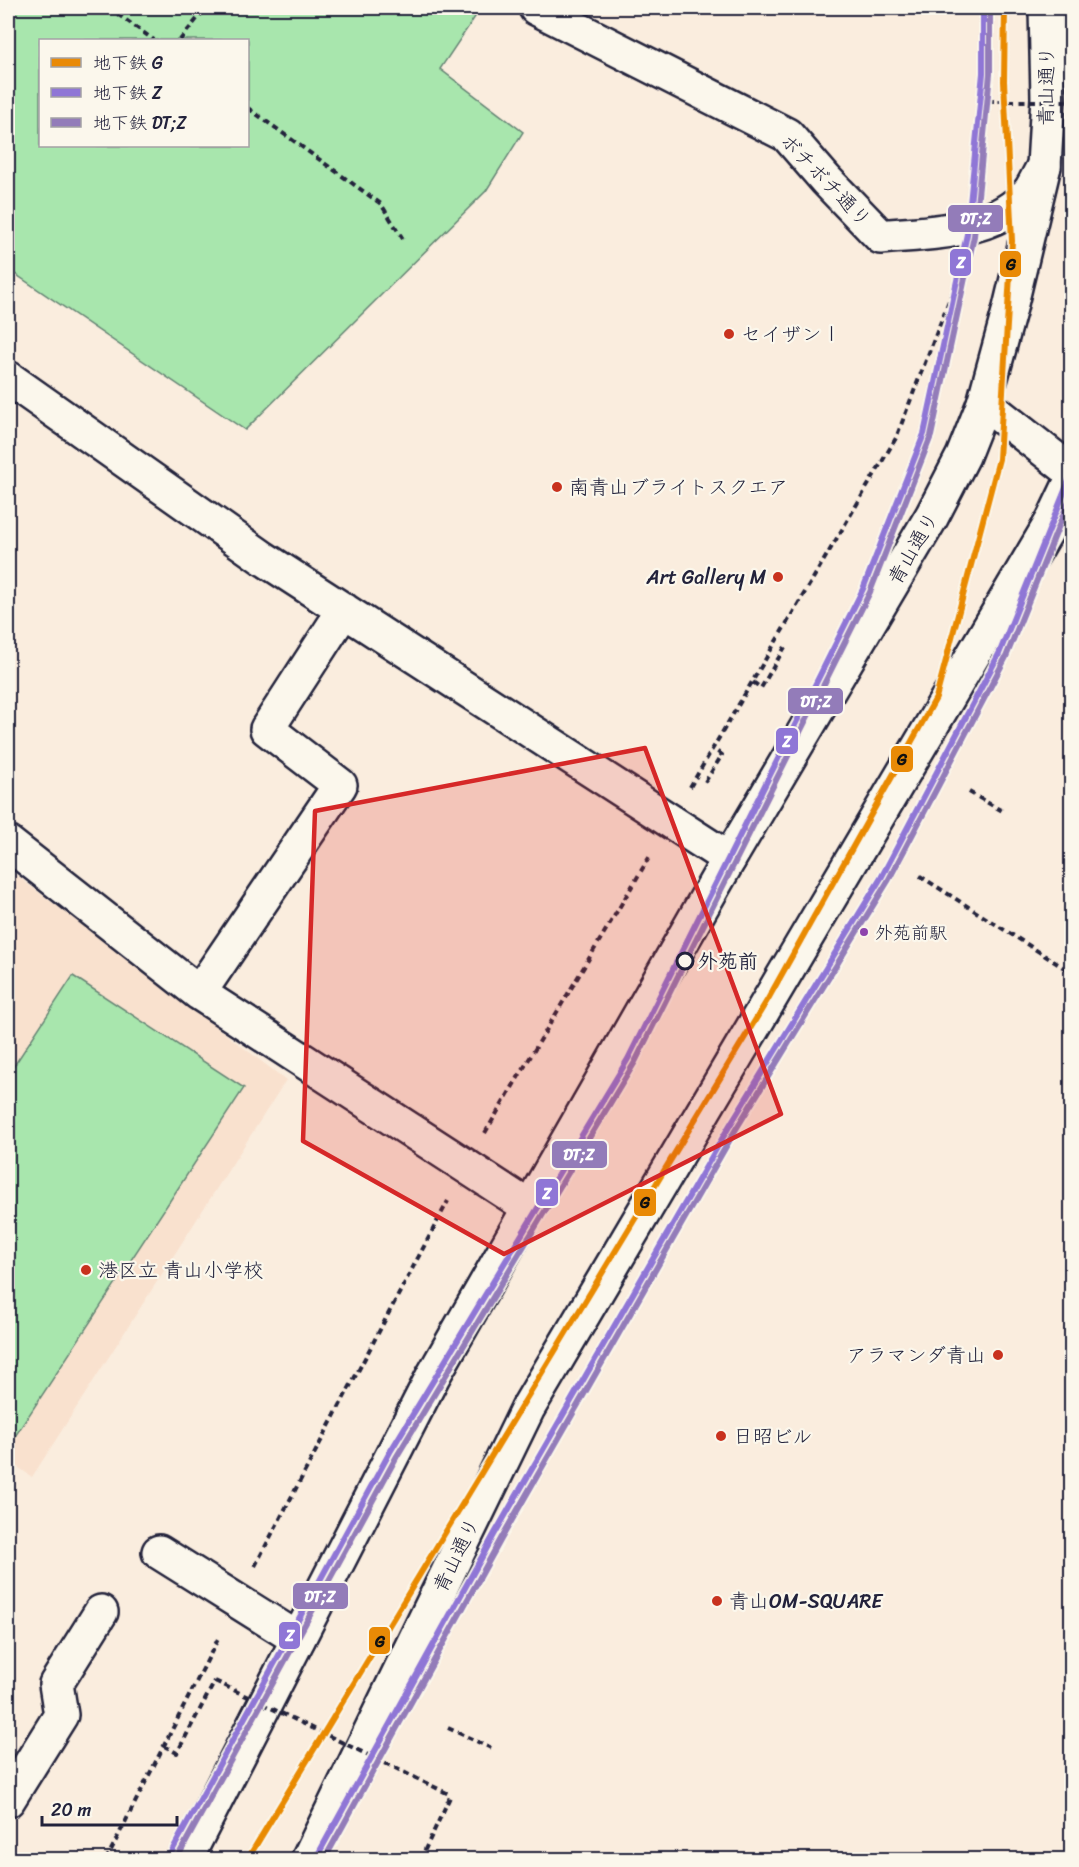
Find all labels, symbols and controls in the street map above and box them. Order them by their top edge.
legend [39,39,249,147]
street label: 青山通り [1028,46,1065,126]
text: 地下鉄 G [93,47,164,79]
text: 地下鉄 Z [93,77,163,109]
text: 地下鉄 DT;Z [93,107,188,139]
street label: ボチボチ通り [771,125,880,236]
line badge: DT;Z [947,204,1004,233]
text: DT;Z [960,204,992,233]
line badge: Z [949,248,972,277]
text: Z [955,248,966,277]
line badge: G [999,250,1022,278]
text: G [1005,250,1017,279]
place label: セイザンⅠ [741,317,841,352]
marker: セイザンⅠ [722,327,736,341]
place label: 南青山ブライトスクエア [569,470,788,505]
marker: 南青山ブライトスクエア [550,480,564,494]
street label: 青山通り [878,505,949,592]
place label: Art Gallery M [646,560,767,595]
marker: Art Gallery M [771,570,785,584]
line badge: DT;Z [787,687,844,715]
text: DT;Z [800,687,832,716]
line badge: Z [775,727,799,755]
text: Z [781,727,792,756]
line badge: G [890,745,914,773]
text: G [896,745,908,774]
place label: 外苑前駅 [875,917,947,949]
marker: 外苑前駅 [858,926,870,938]
place label: 外苑前 [698,944,758,979]
marker: 外苑前 [676,952,694,970]
line badge: DT;Z [551,1140,608,1169]
text: DT;Z [563,1140,595,1169]
line badge: Z [535,1178,559,1207]
text: Z [541,1179,552,1208]
line badge: G [633,1188,657,1217]
text: G [639,1188,651,1217]
place label: 港区立 青山小学校 [98,1253,263,1288]
marker: 港区立 青山小学校 [79,1263,93,1277]
place label: アラマンダ青山 [847,1338,986,1373]
marker: アラマンダ青山 [991,1348,1005,1362]
place label: 日昭ビル [733,1419,813,1454]
marker: 日昭ビル [714,1429,728,1443]
street label: 青山通り [423,1512,490,1599]
line badge: DT;Z [292,1582,349,1610]
text: DT;Z [304,1582,336,1611]
place label: 青山OM-SQUARE [729,1584,884,1619]
marker: 青山OM-SQUARE [710,1594,724,1608]
line badge: Z [278,1621,301,1650]
text: Z [284,1621,295,1650]
line badge: G [368,1626,391,1655]
text: G [374,1627,386,1656]
scale bar [42,1789,177,1827]
text: 20 m [51,1794,91,1826]

